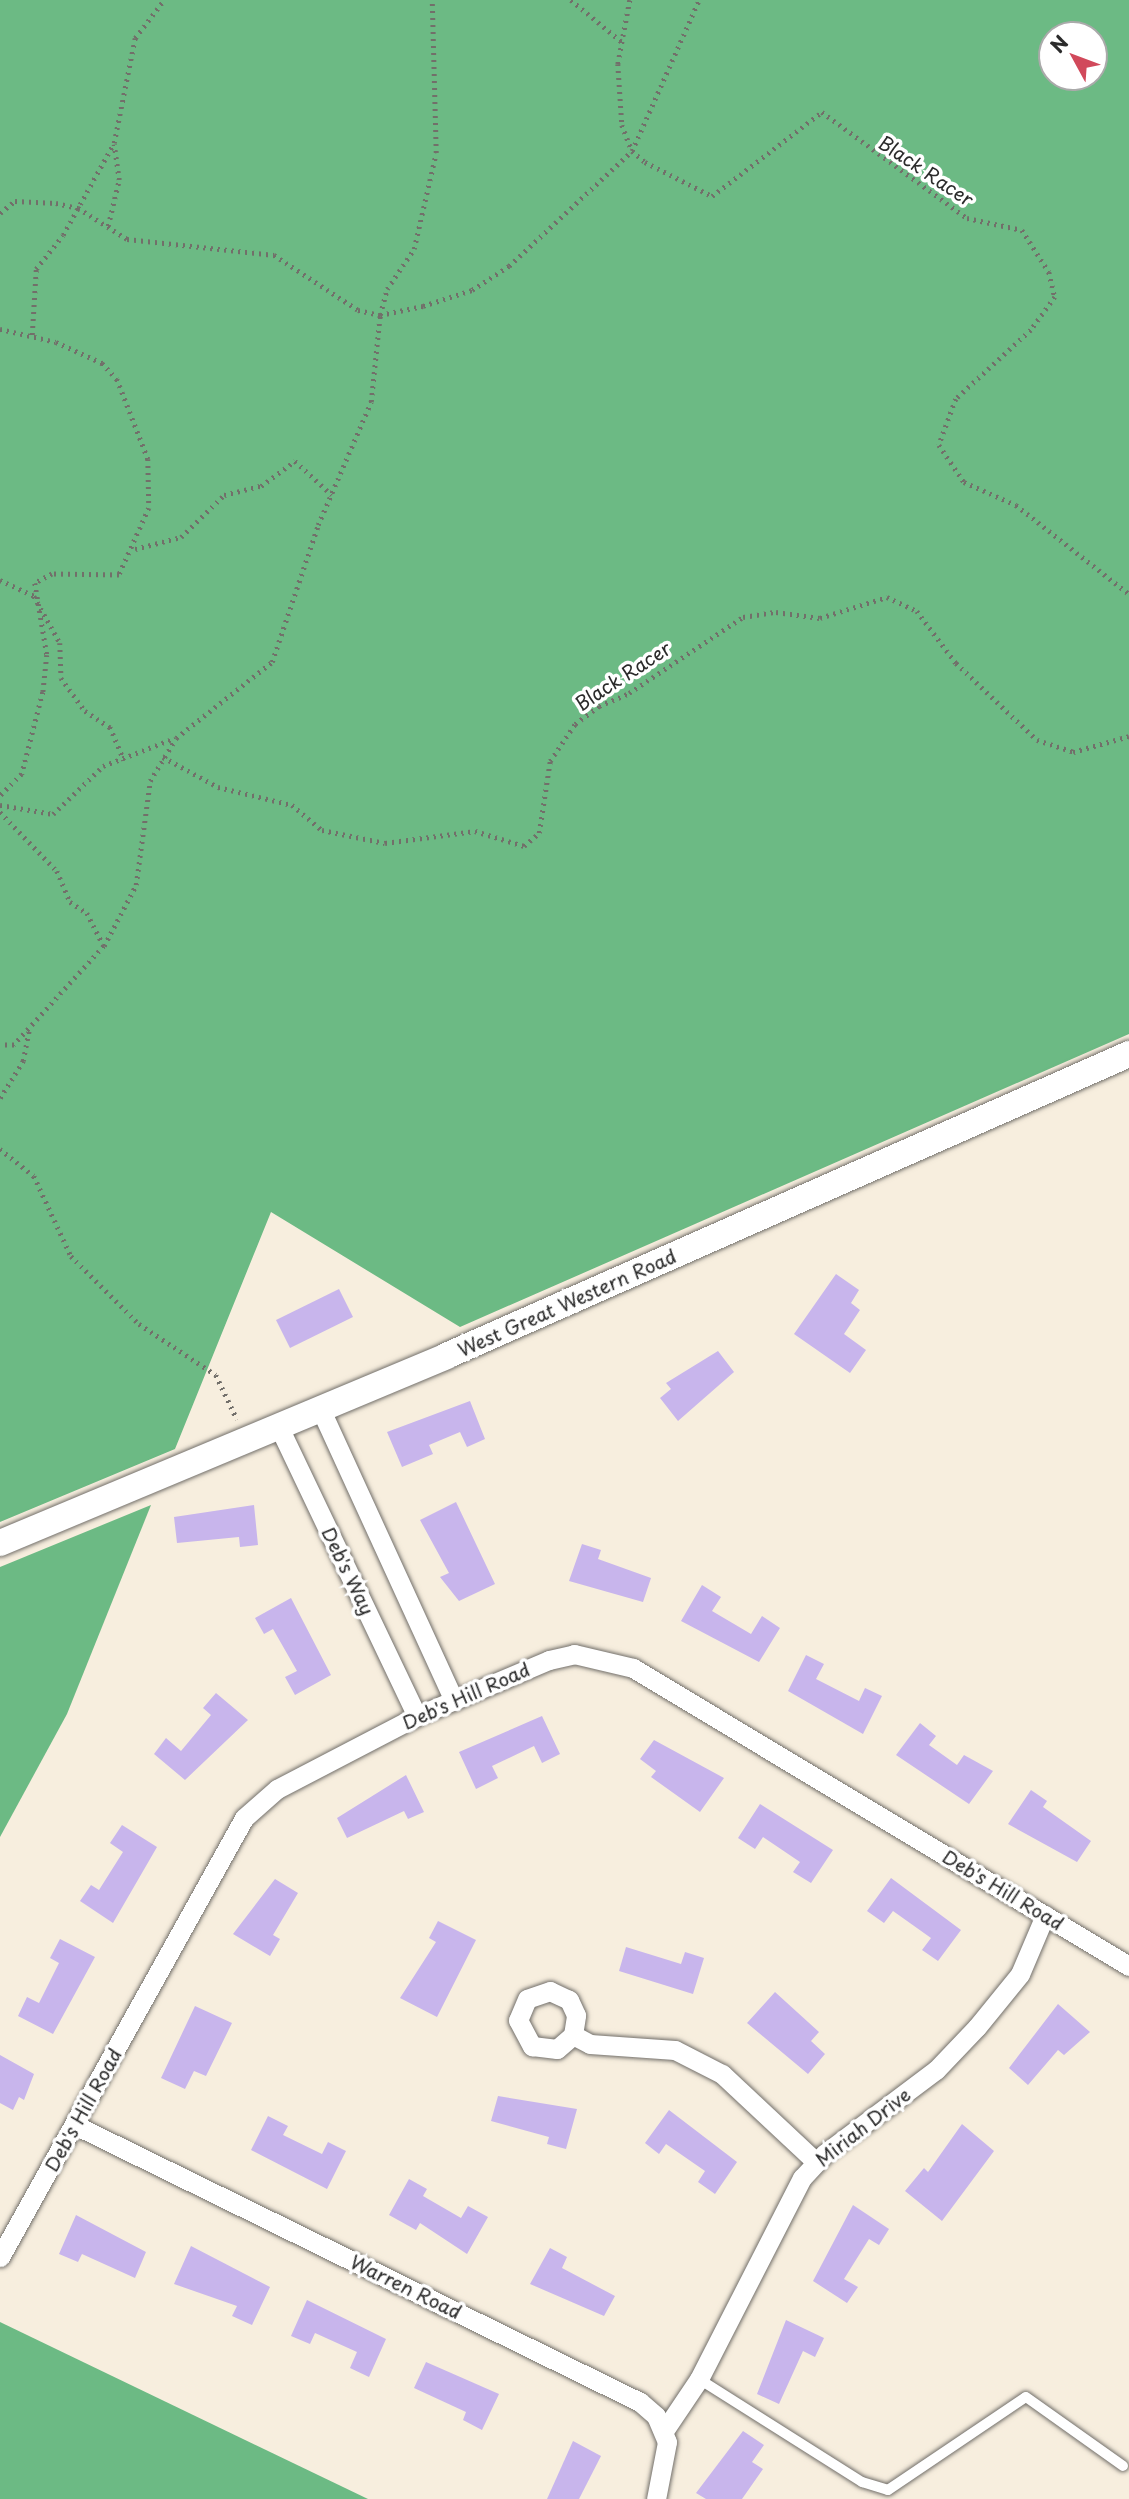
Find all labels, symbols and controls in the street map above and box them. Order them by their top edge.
north arrow [1038,21,1108,91]
text: N [1043,29,1074,58]
street label: Black Racer [874,131,978,211]
street label: Black Racer [571,636,675,716]
street label: West Great Western Road [454,1244,680,1362]
street label: Deb's Way [317,1523,379,1619]
street label: Deb's Hill Road [399,1658,533,1734]
street label: Deb's Hill Road [938,1845,1068,1935]
street label: Deb's Hill Road [40,2044,126,2176]
street label: Miriah Drive [811,2083,915,2171]
street label: Warren Road [347,2250,465,2324]

